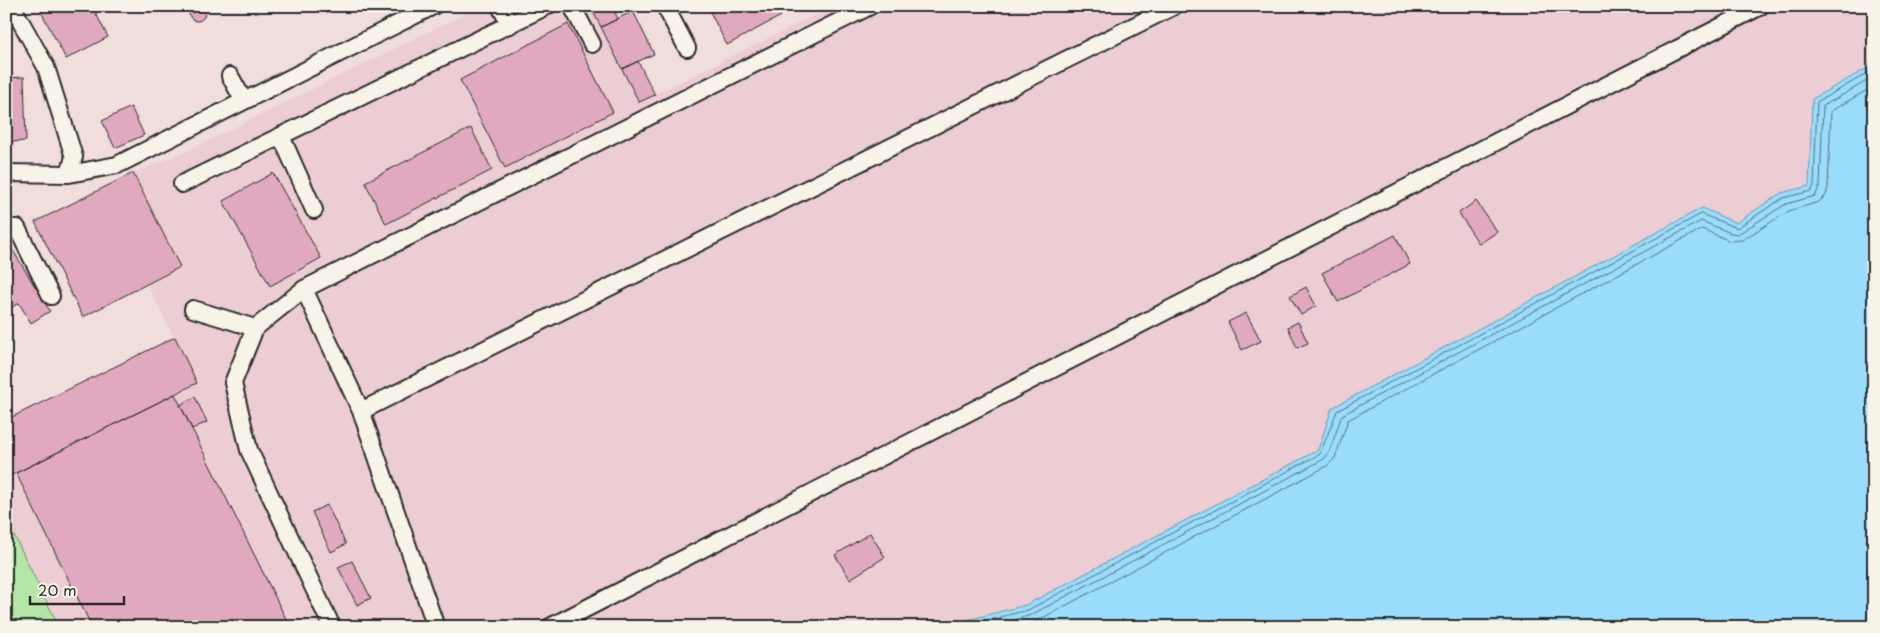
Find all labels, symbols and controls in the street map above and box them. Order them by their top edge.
scale bar [30,573,124,605]
text: 20 m [38,578,77,601]

